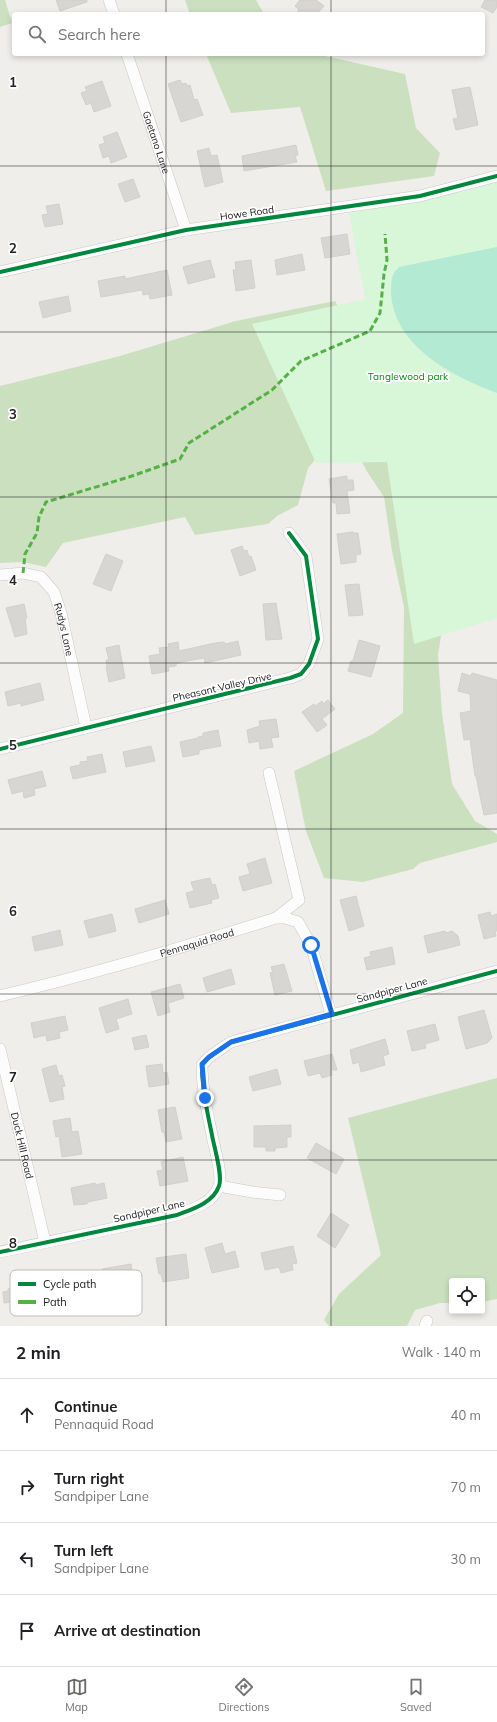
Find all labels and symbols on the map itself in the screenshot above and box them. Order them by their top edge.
text: 1 [9,74,17,90]
street label: Gaetano Lane [140,109,173,175]
street label: Howe Road [219,203,275,223]
text: 2 [9,240,17,256]
park label: Tanglewood park [368,370,449,383]
text: 3 [9,406,17,422]
text: 4 [9,572,17,588]
street label: Rudys Lane [51,601,77,657]
street label: Pheasant Valley Drive [171,669,273,705]
text: 5 [9,737,17,753]
text: 6 [9,903,17,919]
street label: Pennaquid Road [158,925,236,960]
route start [302,936,320,954]
street label: Sandpiper Lane [355,974,429,1006]
text: 7 [9,1069,17,1085]
route end [196,1089,214,1107]
street label: Duck Hill Road [8,1111,37,1180]
street label: Sandpiper Lane [112,1196,186,1226]
text: 8 [9,1235,17,1251]
legend [10,1270,142,1316]
text: Cycle path [43,1277,96,1291]
text: Path [43,1295,67,1309]

